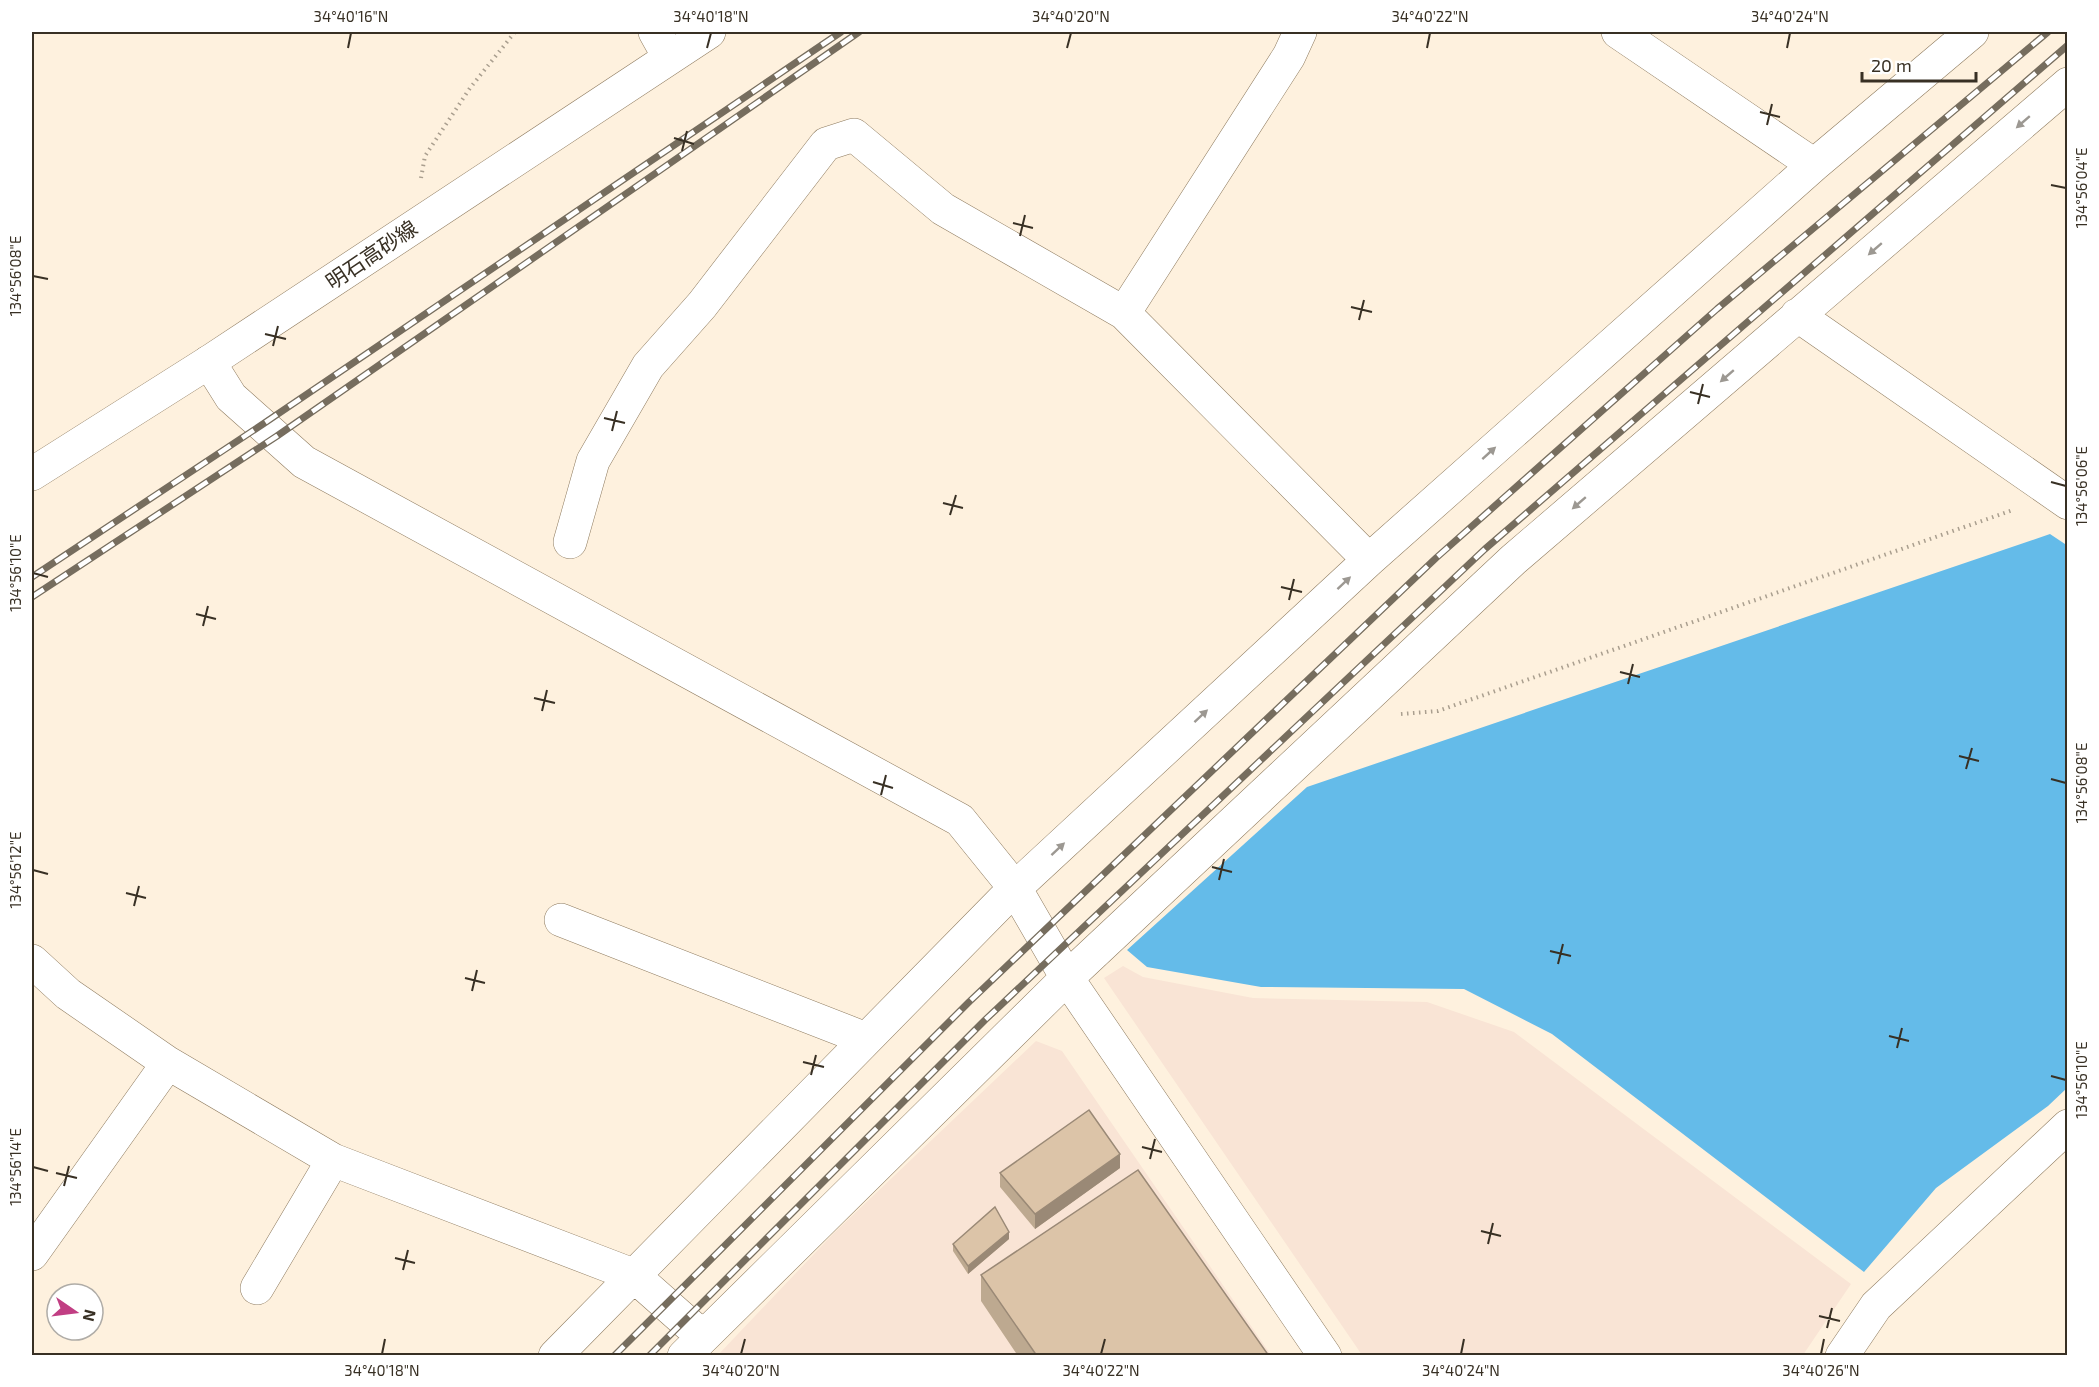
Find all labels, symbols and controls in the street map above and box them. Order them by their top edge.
text: 34°40'16"N [314,7,388,25]
text: 34°40'18"N [673,7,749,25]
text: 34°40'20"N [1032,7,1110,25]
text: 34°40'22"N [1391,7,1469,25]
text: 34°40'24"N [1751,7,1829,25]
scale bar [1862,45,1976,83]
text: 20 m [1871,54,1912,76]
one-way arrow [2016,115,2031,128]
text: 134°56'04"E [2072,148,2090,228]
street label: 明石高砂線 [320,214,422,294]
text: 134°56'08"E [6,236,24,316]
one-way arrow [1867,242,1883,255]
one-way arrow [1719,369,1735,382]
text: 134°56'06"E [2072,446,2090,526]
one-way arrow [1481,447,1496,460]
one-way arrow [1572,496,1587,509]
text: 134°56'10"E [6,534,24,612]
one-way arrow [1336,577,1351,590]
one-way arrow [1193,710,1208,723]
text: 134°56'08"E [2072,743,2090,823]
text: 134°56'12"E [6,832,24,908]
one-way arrow [1050,843,1065,856]
text: 134°56'10"E [2072,1041,2090,1119]
text: 134°56'14"E [6,1128,24,1206]
north arrow [45,1282,105,1342]
text: N [79,1308,101,1324]
text: 34°40'18"N [344,1361,420,1379]
text: 34°40'20"N [702,1361,780,1379]
text: 34°40'22"N [1062,1361,1140,1379]
text: 34°40'24"N [1422,1361,1500,1379]
text: 34°40'26"N [1782,1361,1860,1379]

